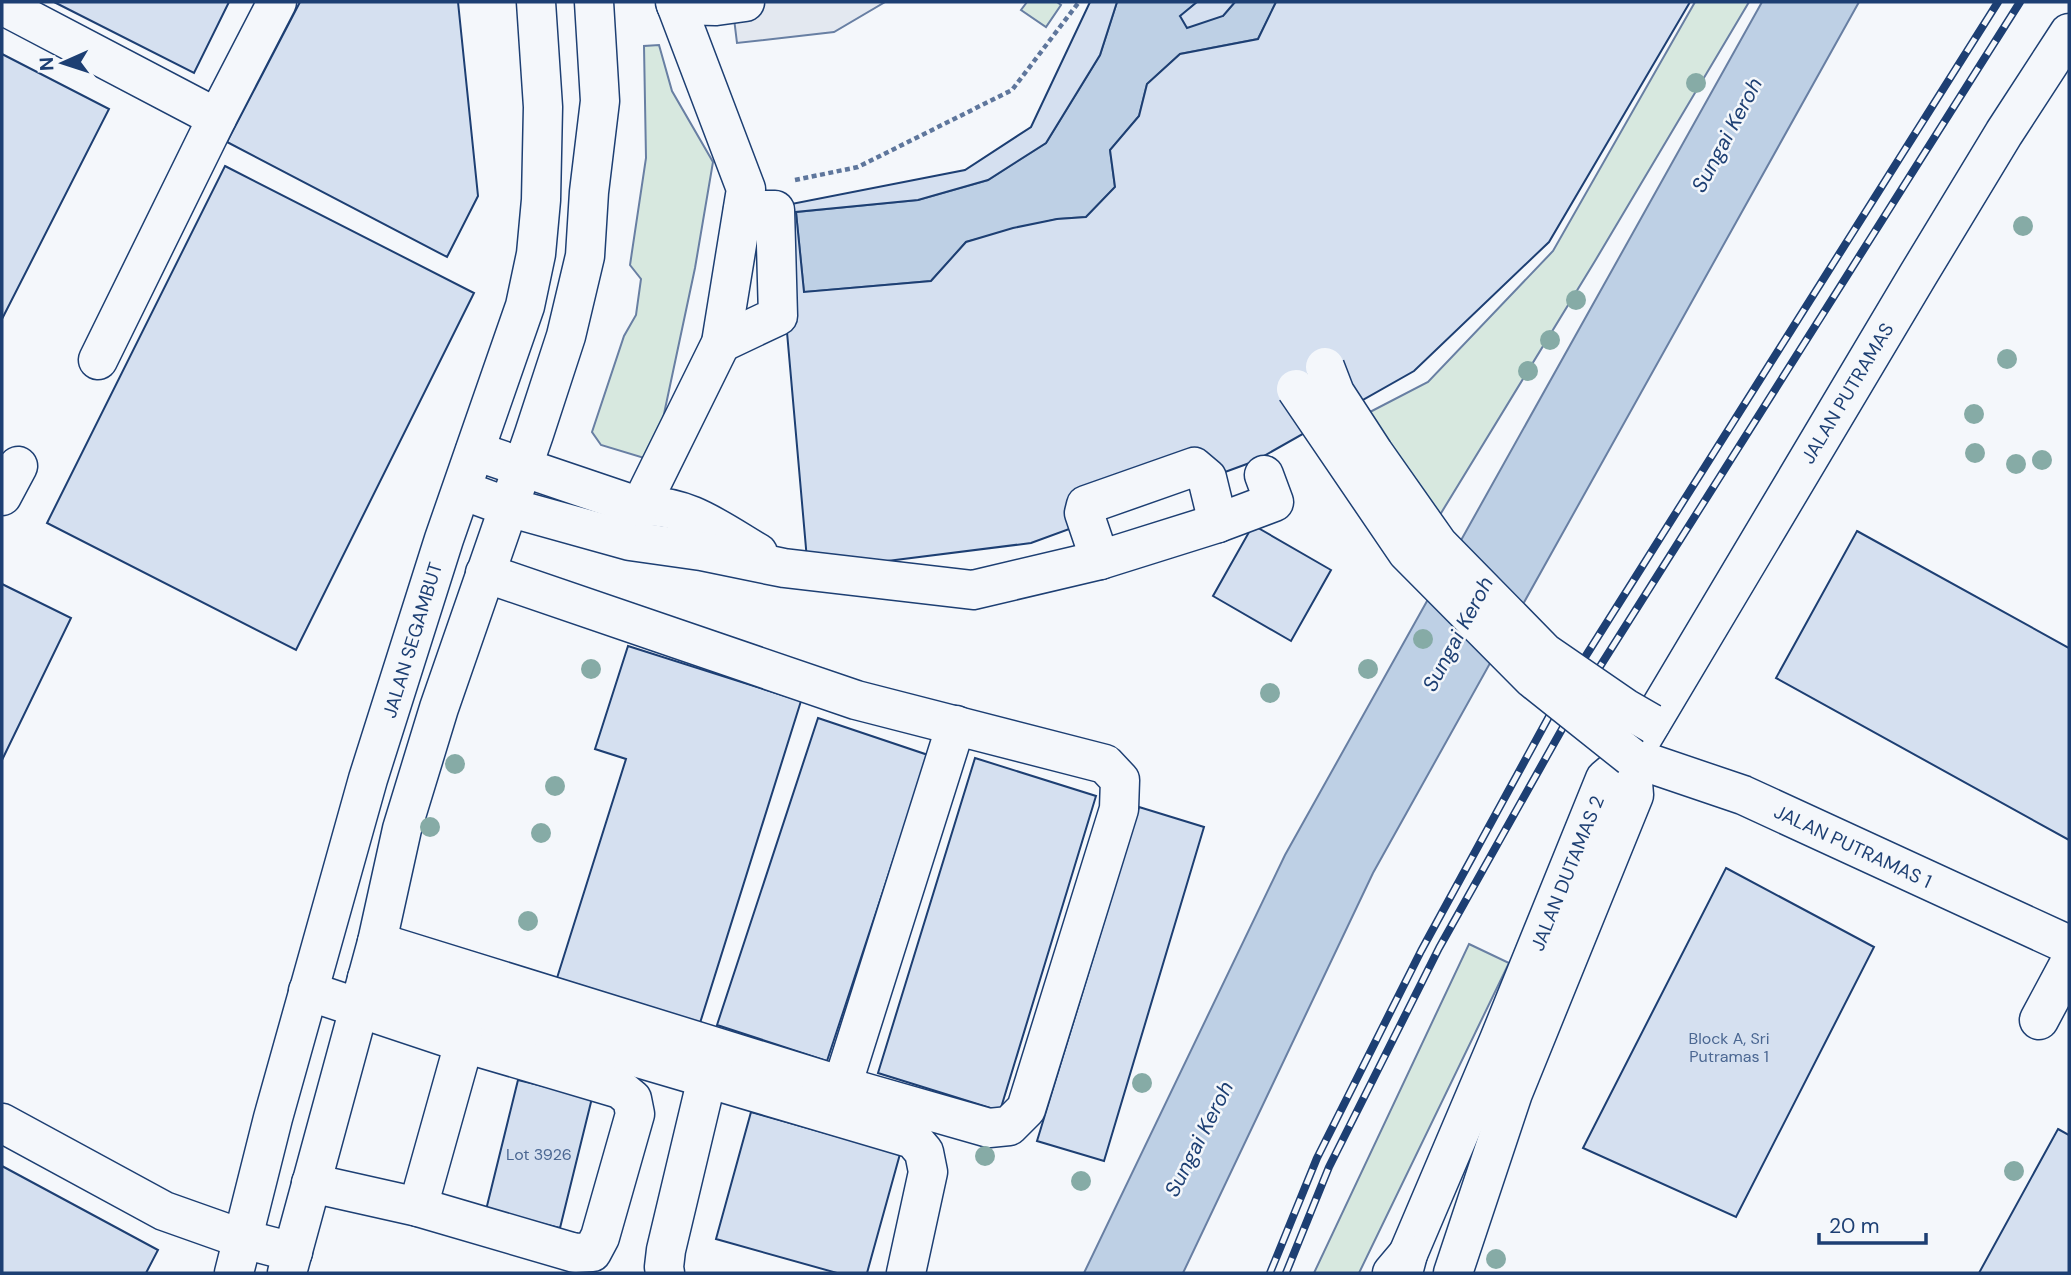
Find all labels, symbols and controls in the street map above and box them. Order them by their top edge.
north arrow [28,28,98,98]
text: N [34,56,59,71]
water label: Sungai Keroh [1685,73,1769,197]
street label: JALAN PUTRAMAS [1796,318,1899,468]
street label: JALAN SEGAMBUT [377,559,448,721]
water label: Sungai Keroh [1416,572,1500,696]
street label: JALAN DUTAMAS 2 [1525,792,1610,955]
street label: JALAN PUTRAMAS 1 [1770,799,1936,894]
house number: Block A, Sri Putramas 1 [1688,1028,1770,1067]
water label: Sungai Keroh [1158,1077,1240,1201]
house number: Lot 3926 [506,1144,572,1165]
scale bar [1819,1202,1926,1246]
text: 20 m [1829,1212,1880,1240]

